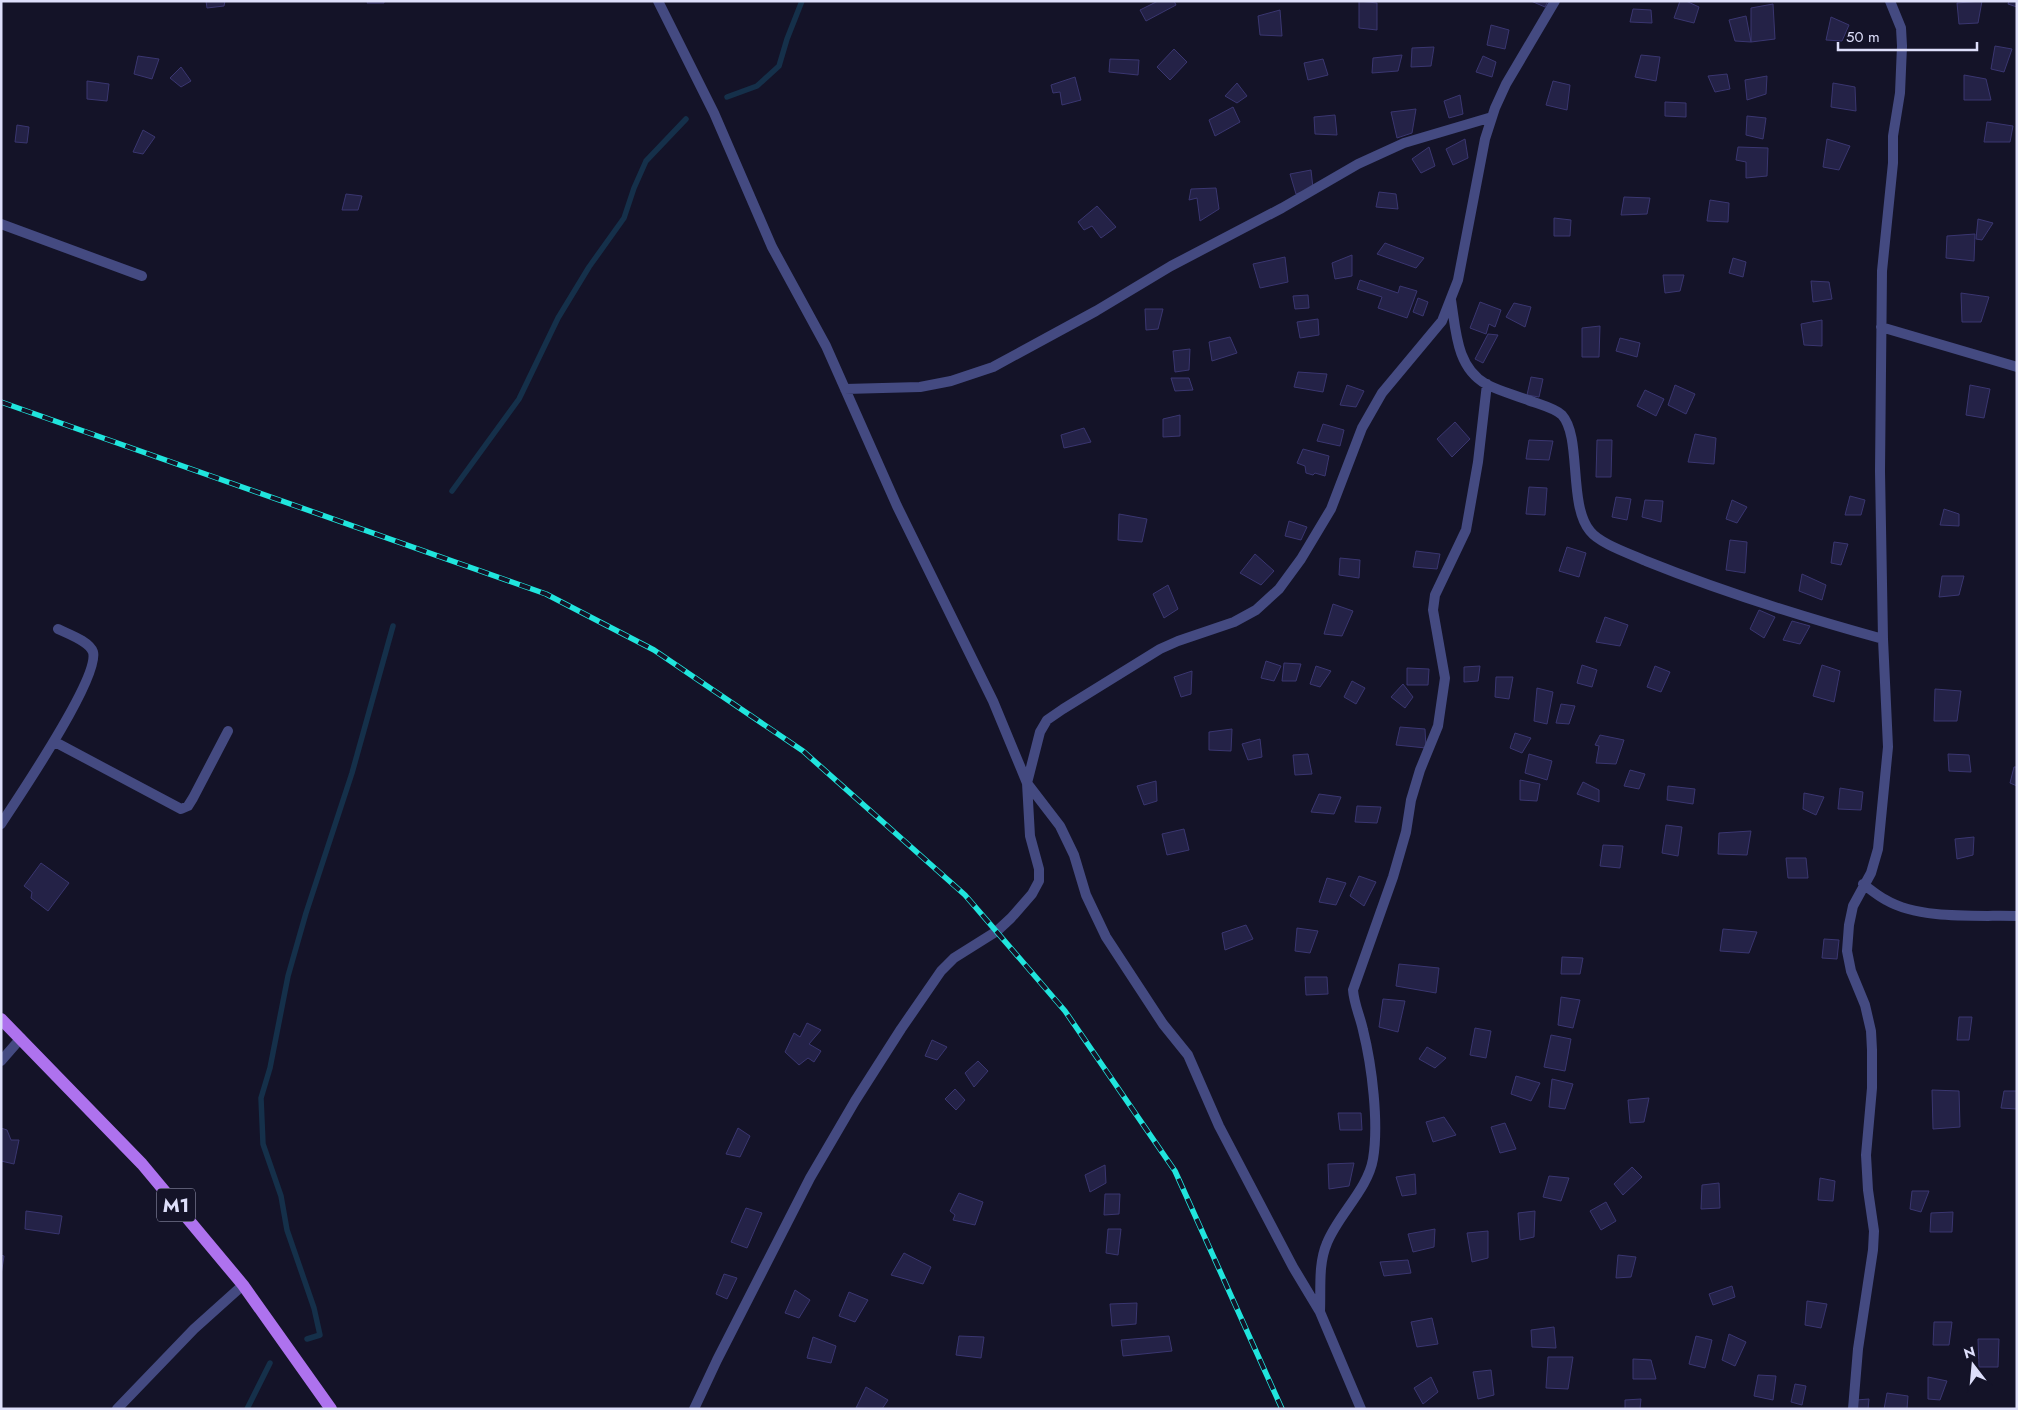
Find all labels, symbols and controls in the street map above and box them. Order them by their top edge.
scale bar [1838,20,1977,52]
text: 50 m [1846,26,1880,48]
road number: M1 [157,1188,195,1222]
north arrow [1948,1340,1998,1390]
text: N [1961,1341,1978,1364]

